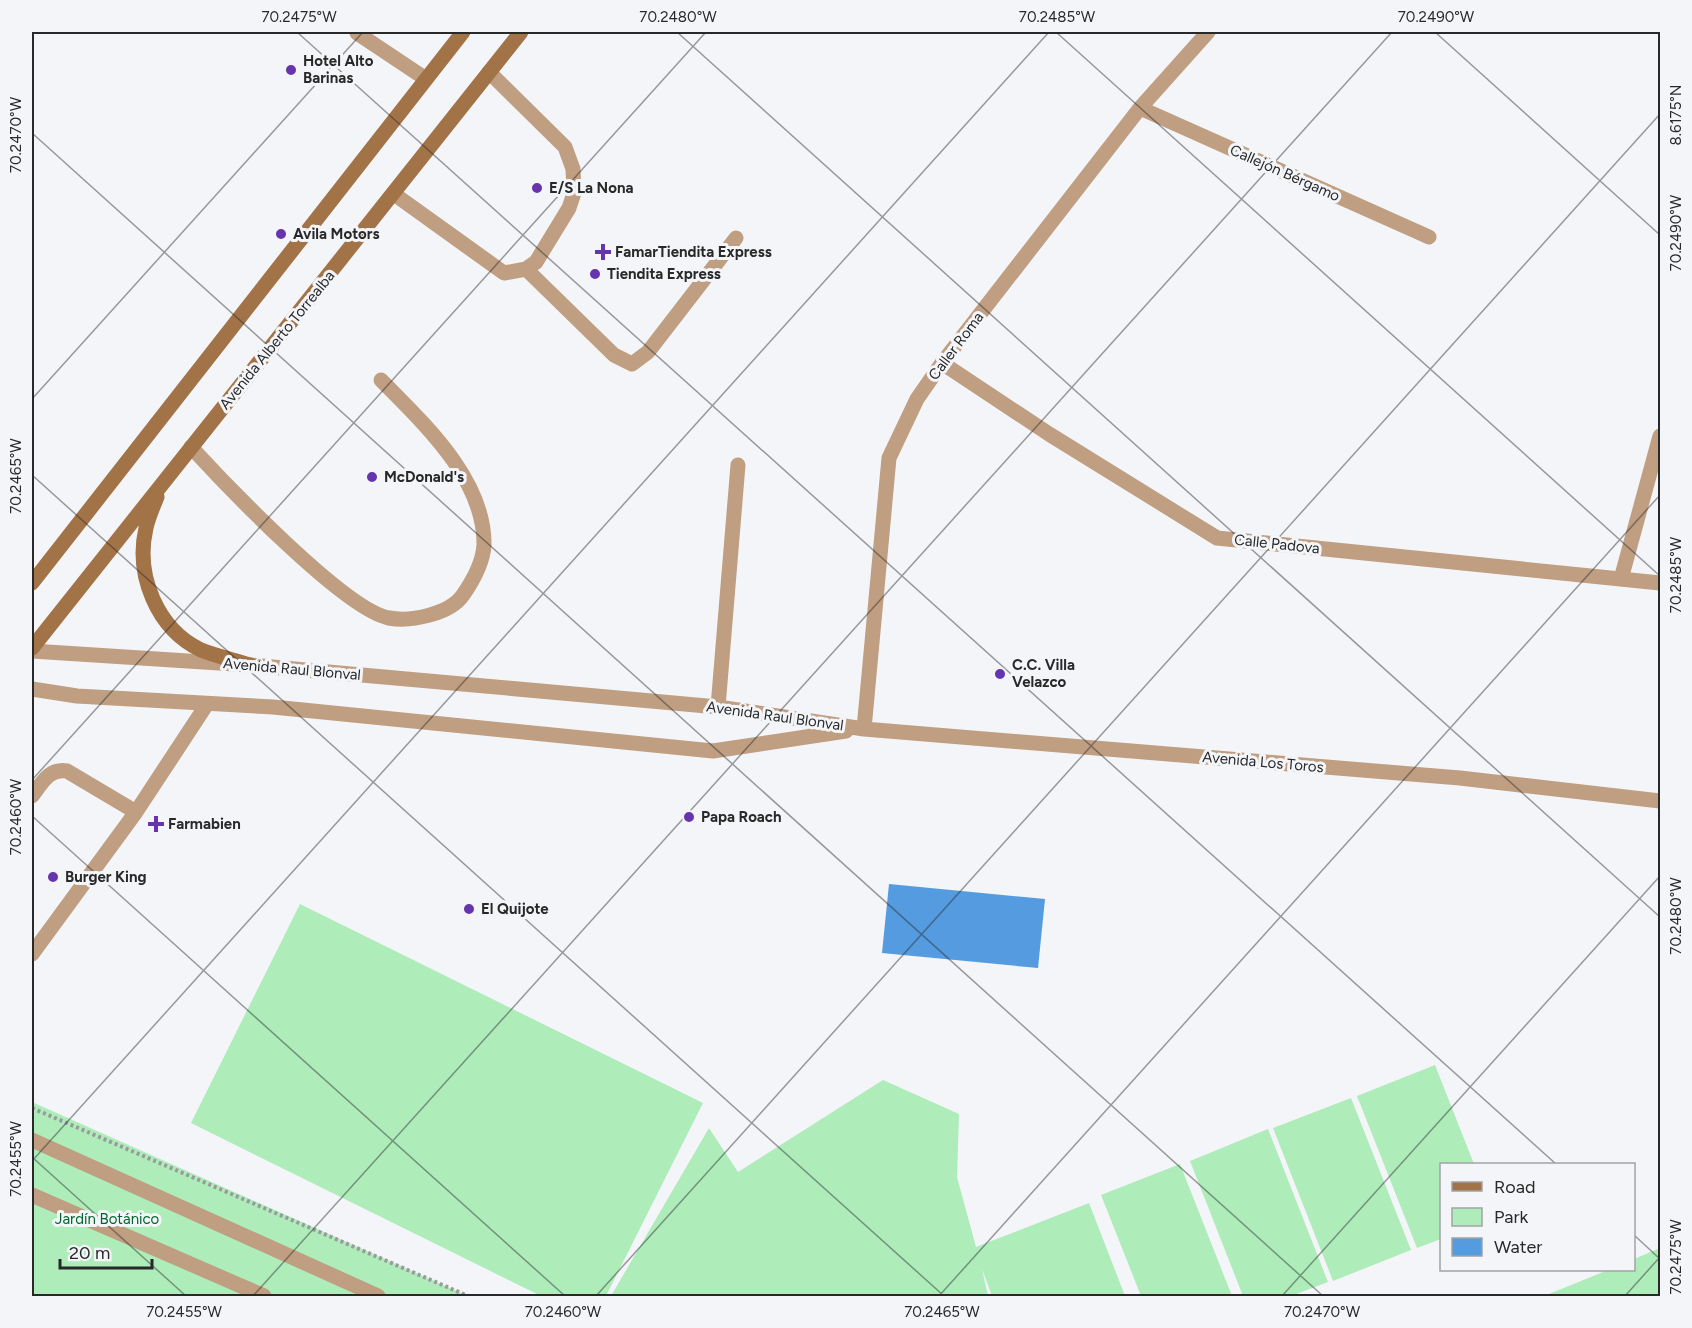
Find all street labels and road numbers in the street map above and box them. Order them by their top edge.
street label: Callejón Bérgamo [1227,141,1343,205]
street label: Avenida Alberto Torrealba [216,267,338,413]
street label: Caller Roma [925,308,987,384]
street label: Calle Padova [1233,531,1321,557]
street label: Avenida Raul Blonval [222,654,362,684]
street label: Avenida Raul Blonval [705,697,845,735]
street label: Avenida Los Toros [1202,748,1324,776]

